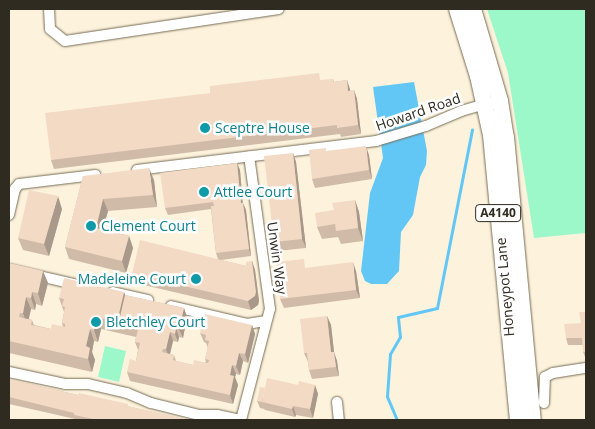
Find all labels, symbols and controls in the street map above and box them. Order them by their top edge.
street label: Howard Road [373,90,463,134]
place label: Sceptre House [215,120,310,136]
marker: Sceptre House [199,122,211,134]
place label: Attlee Court [214,184,292,200]
marker: Attlee Court [198,186,210,198]
road number: A4140 [474,204,522,222]
place label: Clement Court [101,218,196,234]
marker: Clement Court [85,220,97,232]
street label: Unwin Way [264,221,290,295]
street label: Honeypot Lane [492,237,518,337]
place label: Madeleine Court [78,271,186,287]
marker: Madeleine Court [190,273,202,285]
place label: Bletchley Court [106,314,205,330]
marker: Bletchley Court [90,316,102,328]

